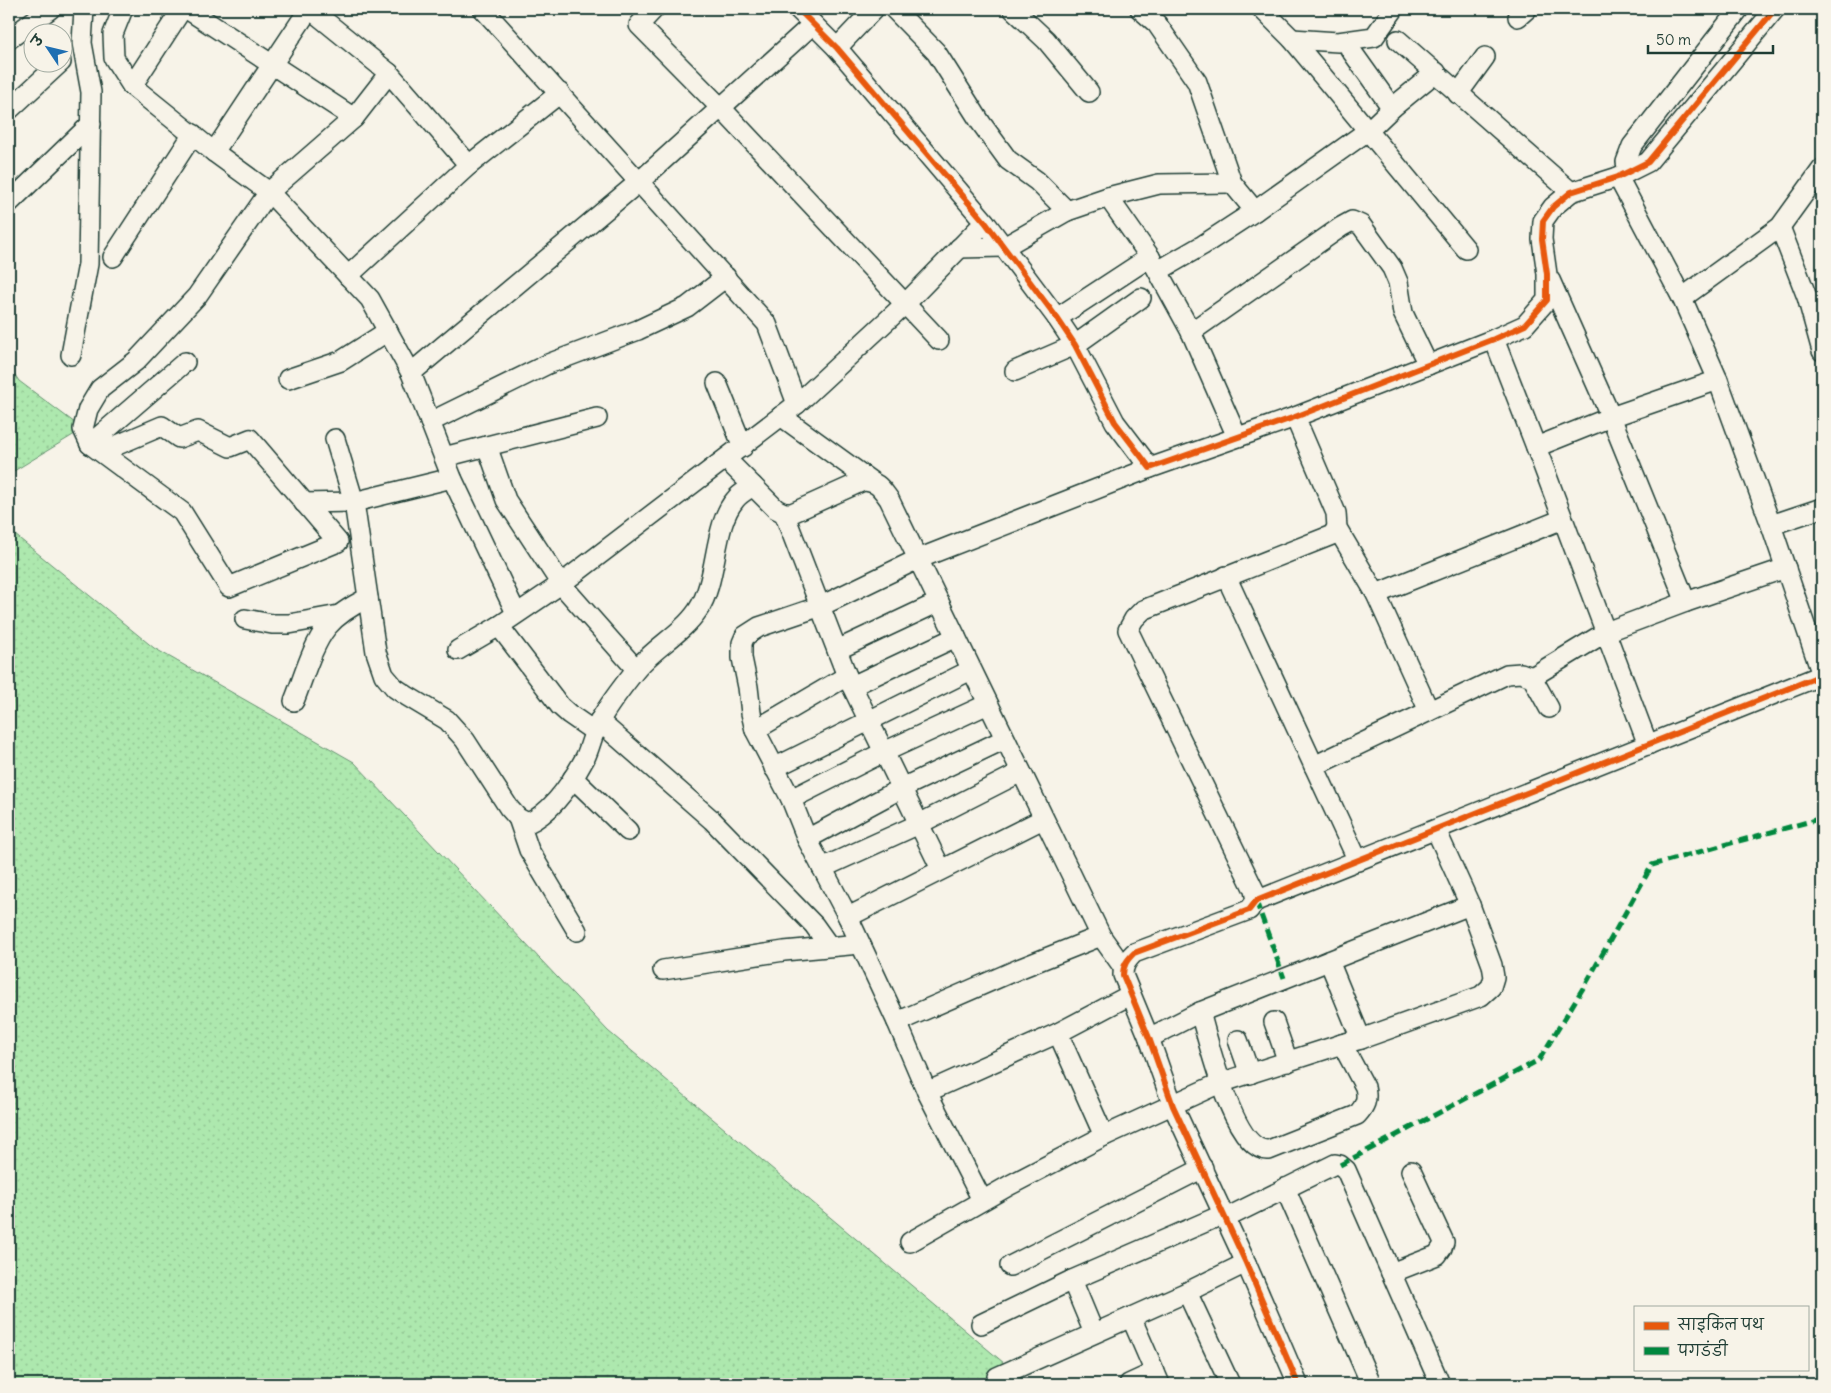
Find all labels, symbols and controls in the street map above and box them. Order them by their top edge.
north arrow [22,22,72,72]
scale bar [1648,22,1774,54]
text: उ [26,30,48,51]
text: 50 m [1656,30,1691,49]
legend [1634,1306,1808,1370]
text: साइकिल पथ [1677,1313,1765,1334]
text: पगडंडी [1677,1339,1728,1360]

